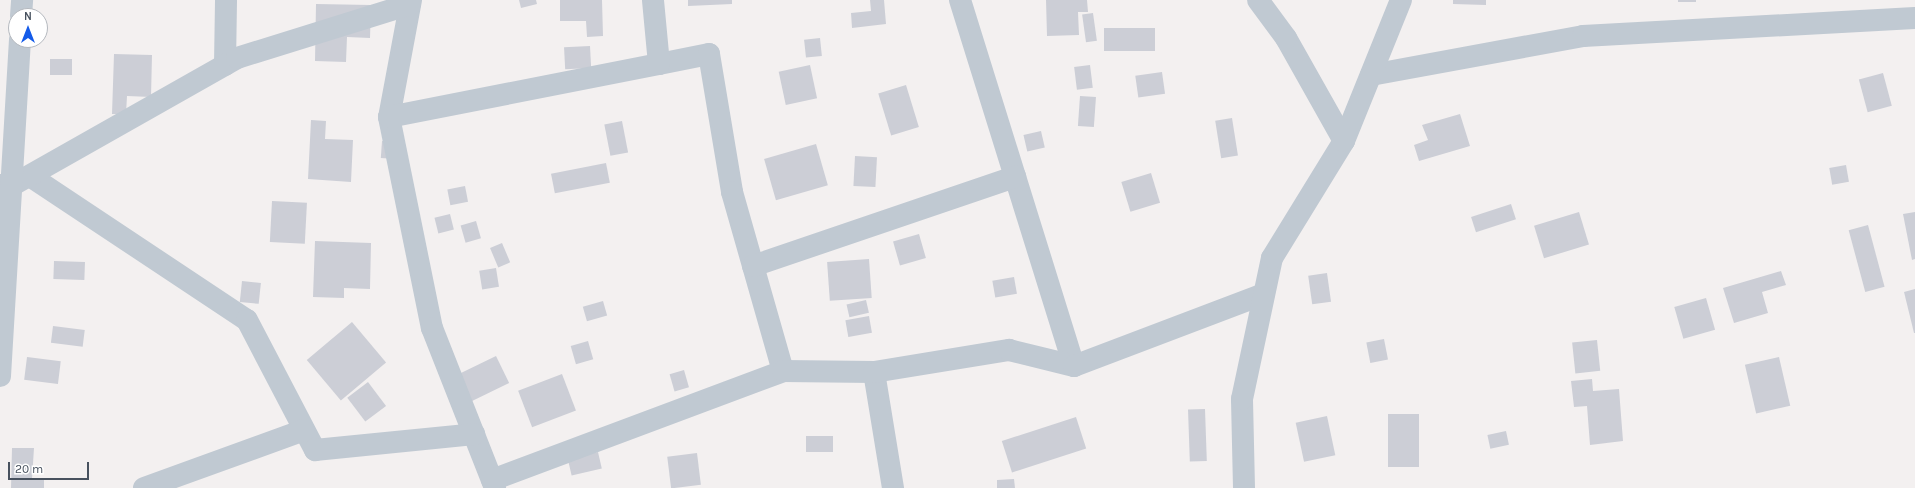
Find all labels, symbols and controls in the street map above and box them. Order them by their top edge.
north arrow [8,8,48,48]
text: N [24,10,32,23]
scale bar [10,454,91,480]
text: 20 m [15,462,43,476]

